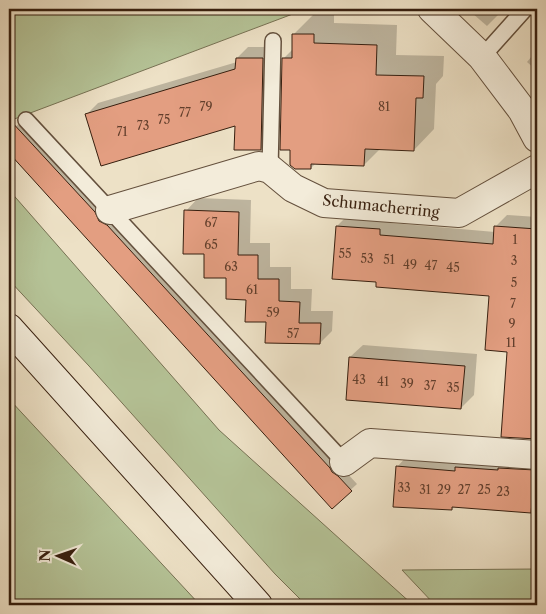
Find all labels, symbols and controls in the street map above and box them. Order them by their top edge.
house number: 79 [200,99,212,114]
house number: 81 [378,99,390,114]
house number: 77 [179,105,191,120]
house number: 75 [158,112,170,127]
house number: 73 [137,118,149,133]
house number: 71 [117,124,127,139]
street label: Schumacherring [322,190,441,222]
house number: 67 [205,215,217,230]
house number: 1 [512,232,518,247]
house number: 65 [204,237,218,252]
house number: 55 [338,246,352,261]
house number: 53 [360,251,374,266]
house number: 51 [383,252,395,267]
house number: 3 [511,253,517,268]
house number: 49 [403,257,417,272]
house number: 47 [425,258,438,273]
house number: 63 [224,259,238,274]
house number: 45 [446,260,460,275]
house number: 5 [511,275,517,290]
house number: 61 [246,282,258,297]
house number: 7 [510,296,516,311]
house number: 59 [266,305,280,320]
house number: 9 [508,316,516,331]
house number: 57 [287,326,299,341]
house number: 11 [506,335,516,350]
house number: 43 [352,372,366,387]
house number: 41 [377,374,389,389]
house number: 39 [400,376,414,391]
house number: 37 [424,378,436,393]
house number: 35 [446,380,460,395]
house number: 33 [397,480,411,495]
house number: 31 [419,482,431,497]
house number: 29 [437,482,451,497]
house number: 27 [458,482,470,497]
house number: 25 [477,482,491,497]
house number: 23 [496,484,510,499]
north arrow [32,532,82,582]
text: N [36,549,54,562]

